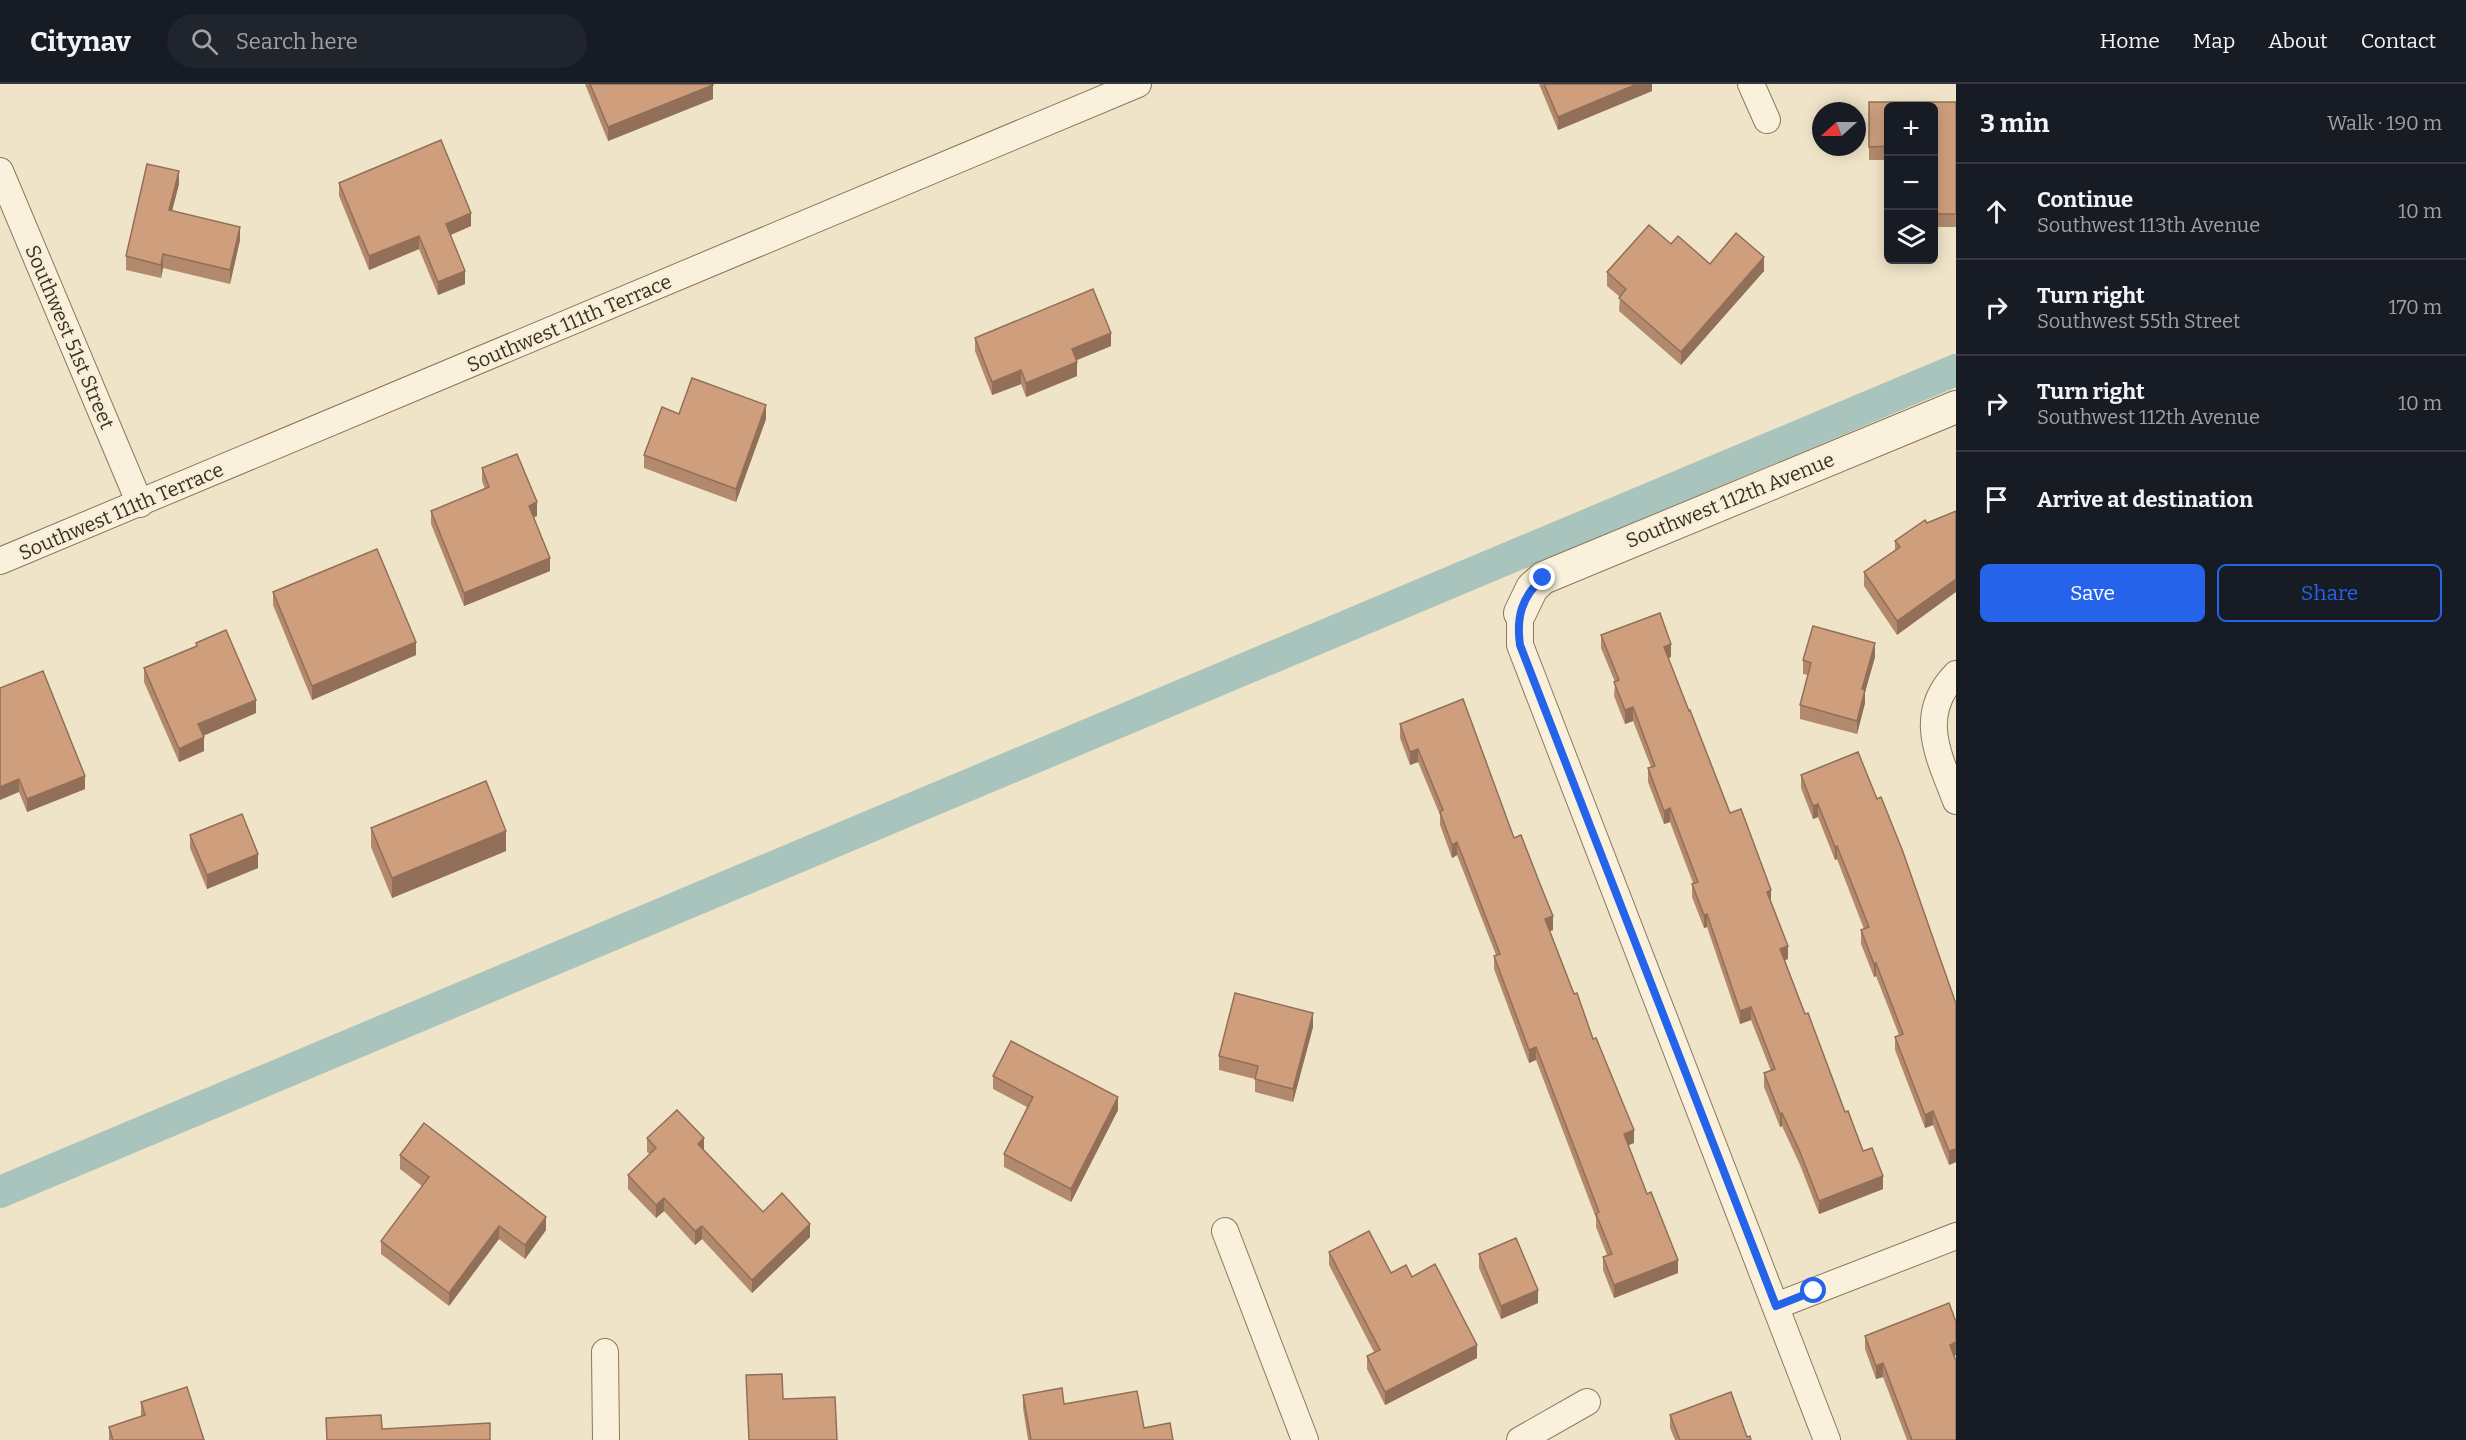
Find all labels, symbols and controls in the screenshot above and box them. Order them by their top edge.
search box [167,14,587,68]
text: Citynav [30,25,131,58]
icon: search [188,25,221,58]
text: Search here [236,28,358,55]
text: Home [2100,28,2160,54]
text: Map [2193,28,2235,54]
text: About [2268,28,2328,54]
text: Contact [2361,28,2436,54]
north arrow [1812,102,1866,156]
map controls [1884,102,1938,264]
button: + [1884,102,1938,156]
text: 3 min [1980,108,2049,139]
text: Walk · 190 m [2327,111,2442,135]
button: − [1884,156,1938,210]
text: Continue [2037,186,2133,213]
icon: ahead [1980,195,2013,228]
text: 10 m [2398,199,2442,223]
button: layers [1884,210,1938,264]
text: Southwest 113th Avenue [2037,213,2260,237]
street label: Southwest 51st Street [20,241,120,433]
street label: Southwest 111th Terrace [463,269,675,377]
text: Turn right [2037,282,2145,309]
icon: right [1980,291,2013,324]
text: 170 m [2389,295,2442,319]
text: Southwest 55th Street [2037,309,2240,333]
text: Turn right [2037,378,2145,405]
icon: right [1980,387,2013,420]
text: 10 m [2398,391,2442,415]
text: Southwest 112th Avenue [2037,405,2260,429]
street label: Southwest 112th Avenue [1622,447,1838,553]
street label: Southwest 111th Terrace [15,457,227,565]
icon: arrive [1980,483,2013,516]
text: Arrive at destination [2037,486,2253,513]
route end [1529,564,1555,590]
button: Save [1980,564,2205,622]
button: Share [2217,564,2442,622]
route start [1800,1277,1826,1303]

